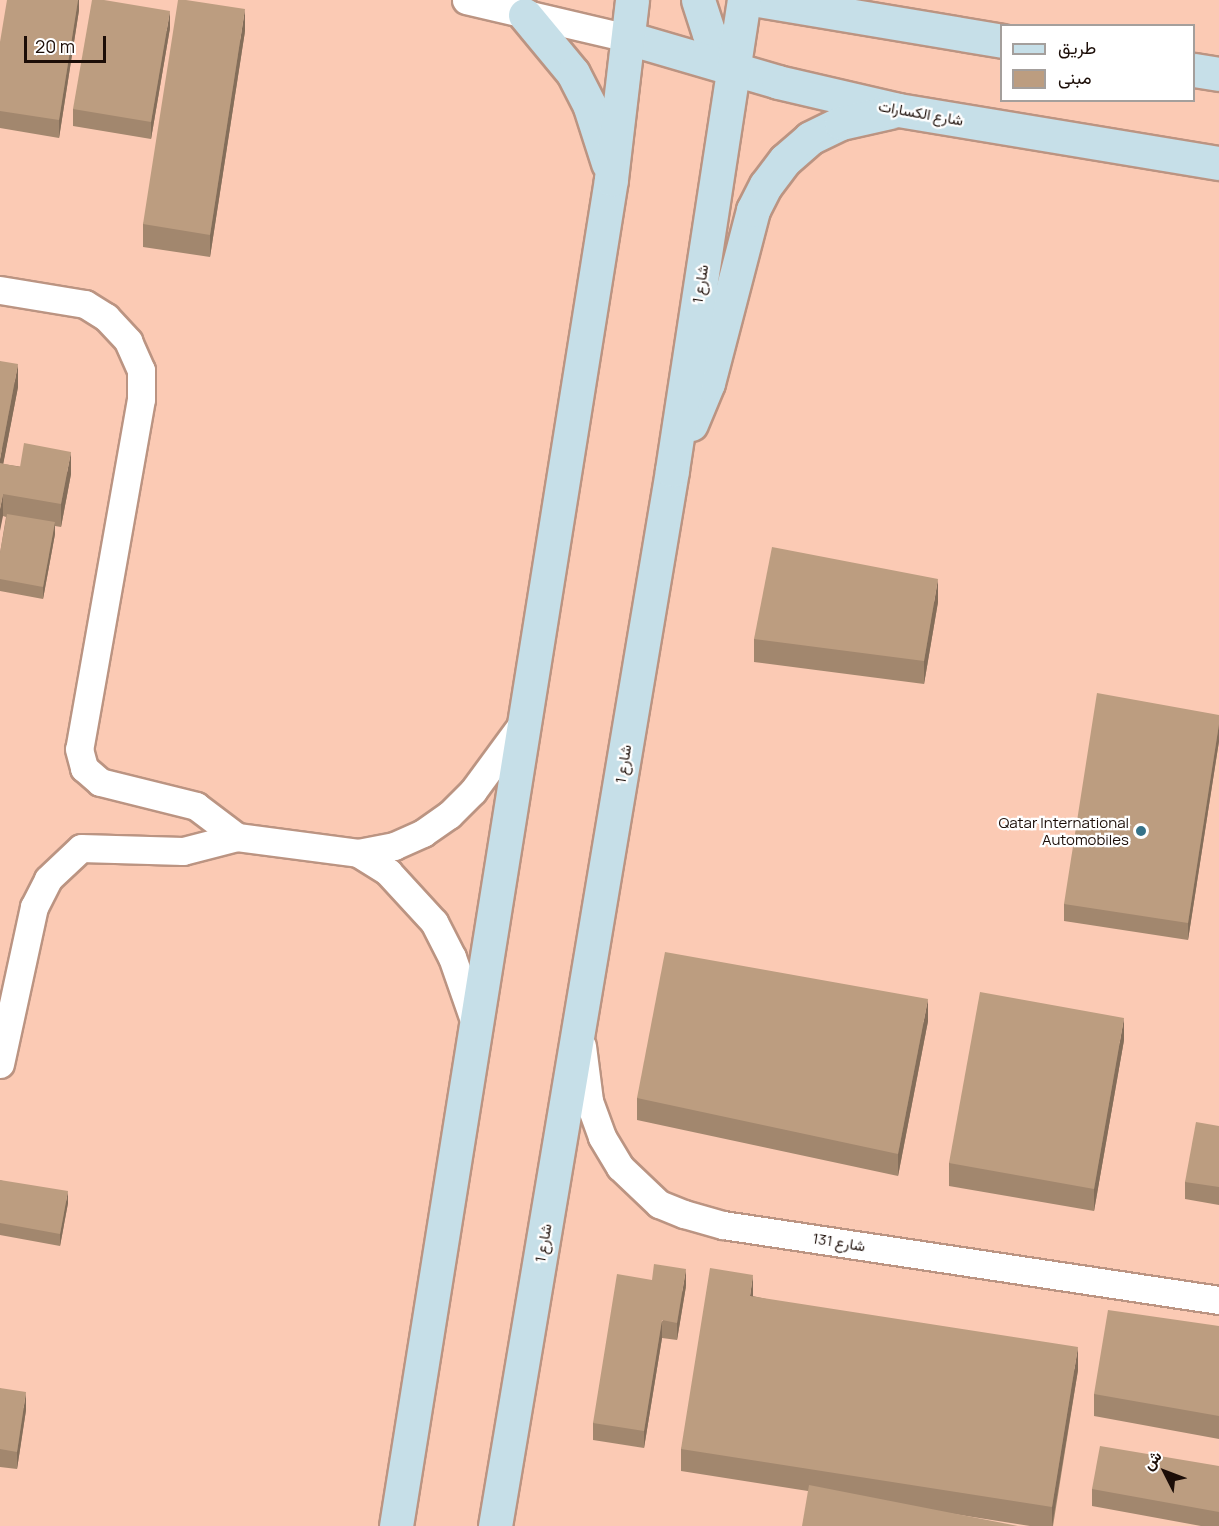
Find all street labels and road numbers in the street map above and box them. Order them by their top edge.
street label: شارع الكسارات [877,97,965,129]
street label: شارع 1 [688,263,712,305]
street label: شارع 1 [611,743,635,785]
street label: شارع 1 [531,1222,555,1264]
street label: شارع 131 [811,1229,867,1255]

